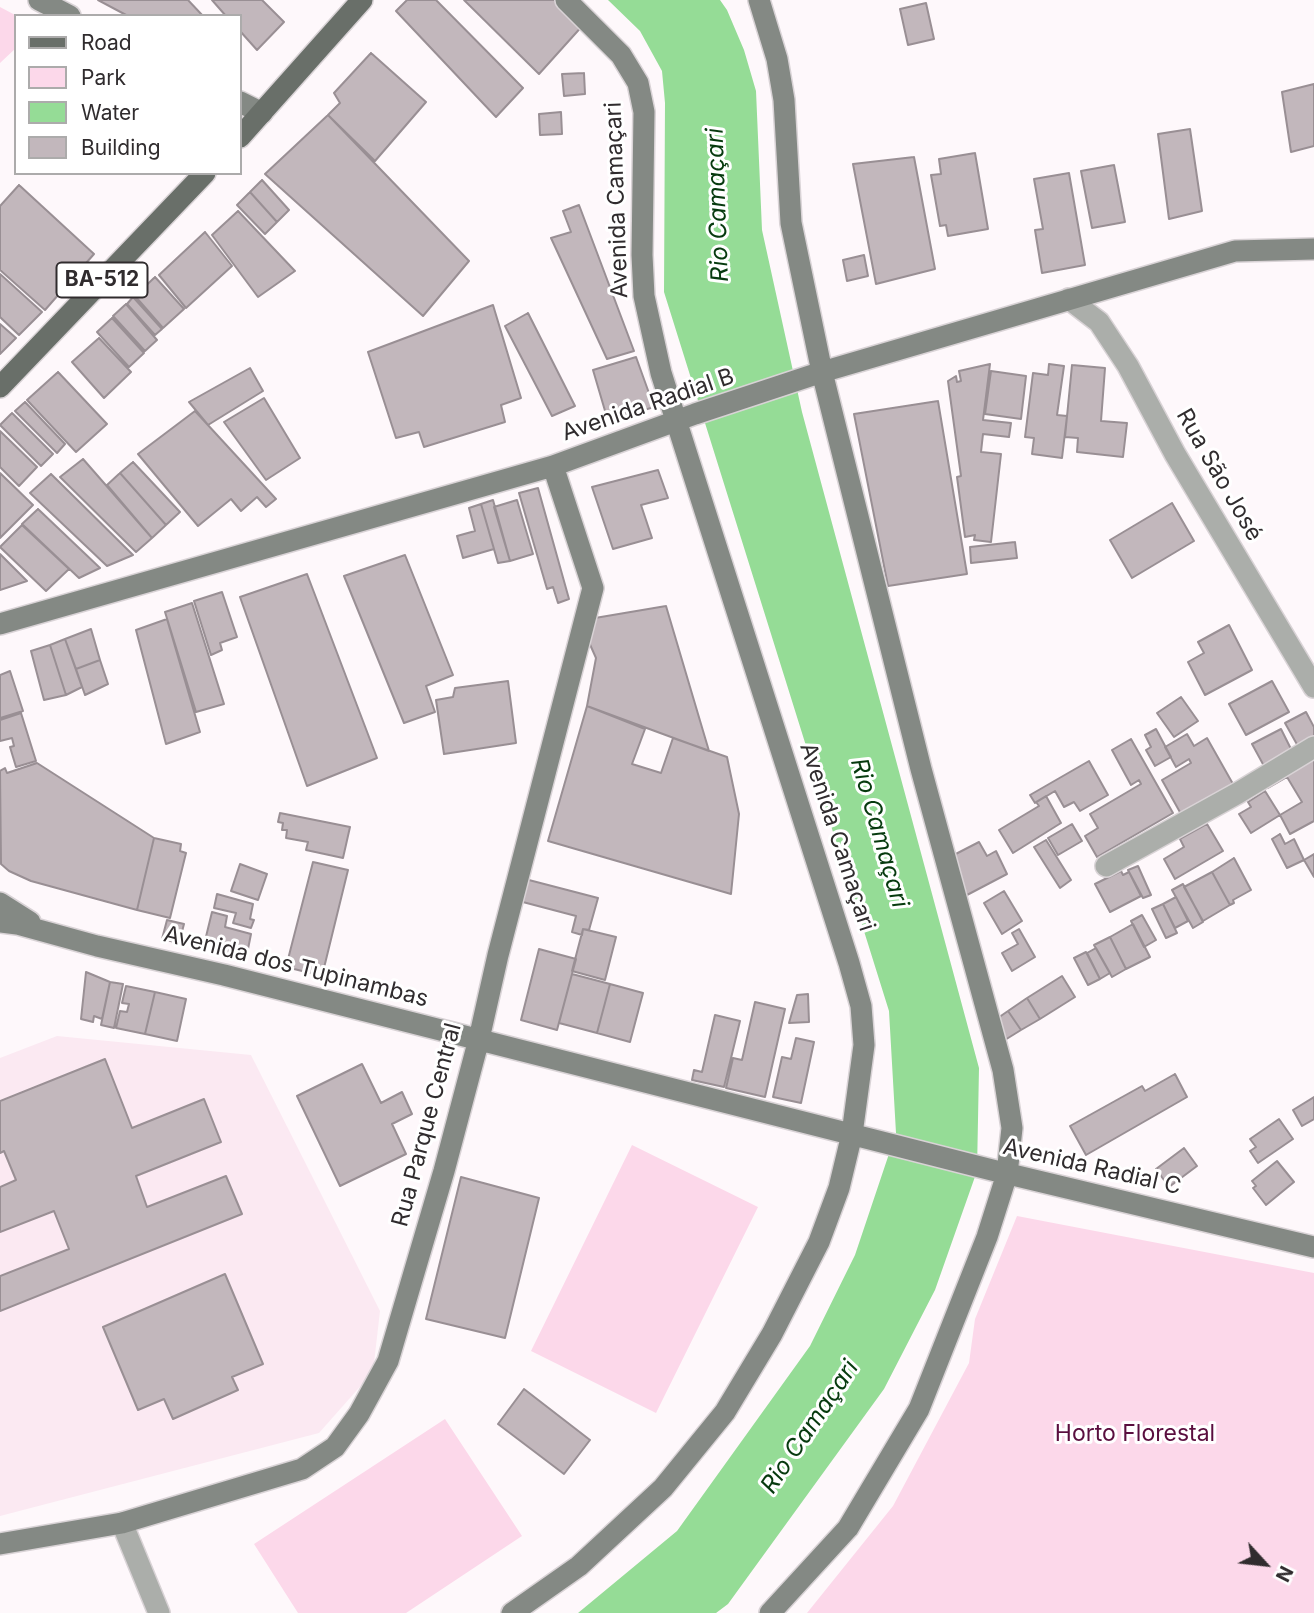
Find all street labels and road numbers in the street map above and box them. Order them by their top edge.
street label: Avenida Camaçari [600,101,634,299]
road number: BA-512 [56,262,148,298]
street label: Avenida Radial B [558,363,738,447]
street label: Rua São José [1170,404,1268,546]
street label: Avenida Camaçari [794,739,880,935]
street label: Avenida dos Tupinambas [161,921,431,1013]
street label: Rua Parque Central [387,1020,467,1230]
street label: Avenida Radial C [1000,1133,1184,1201]

